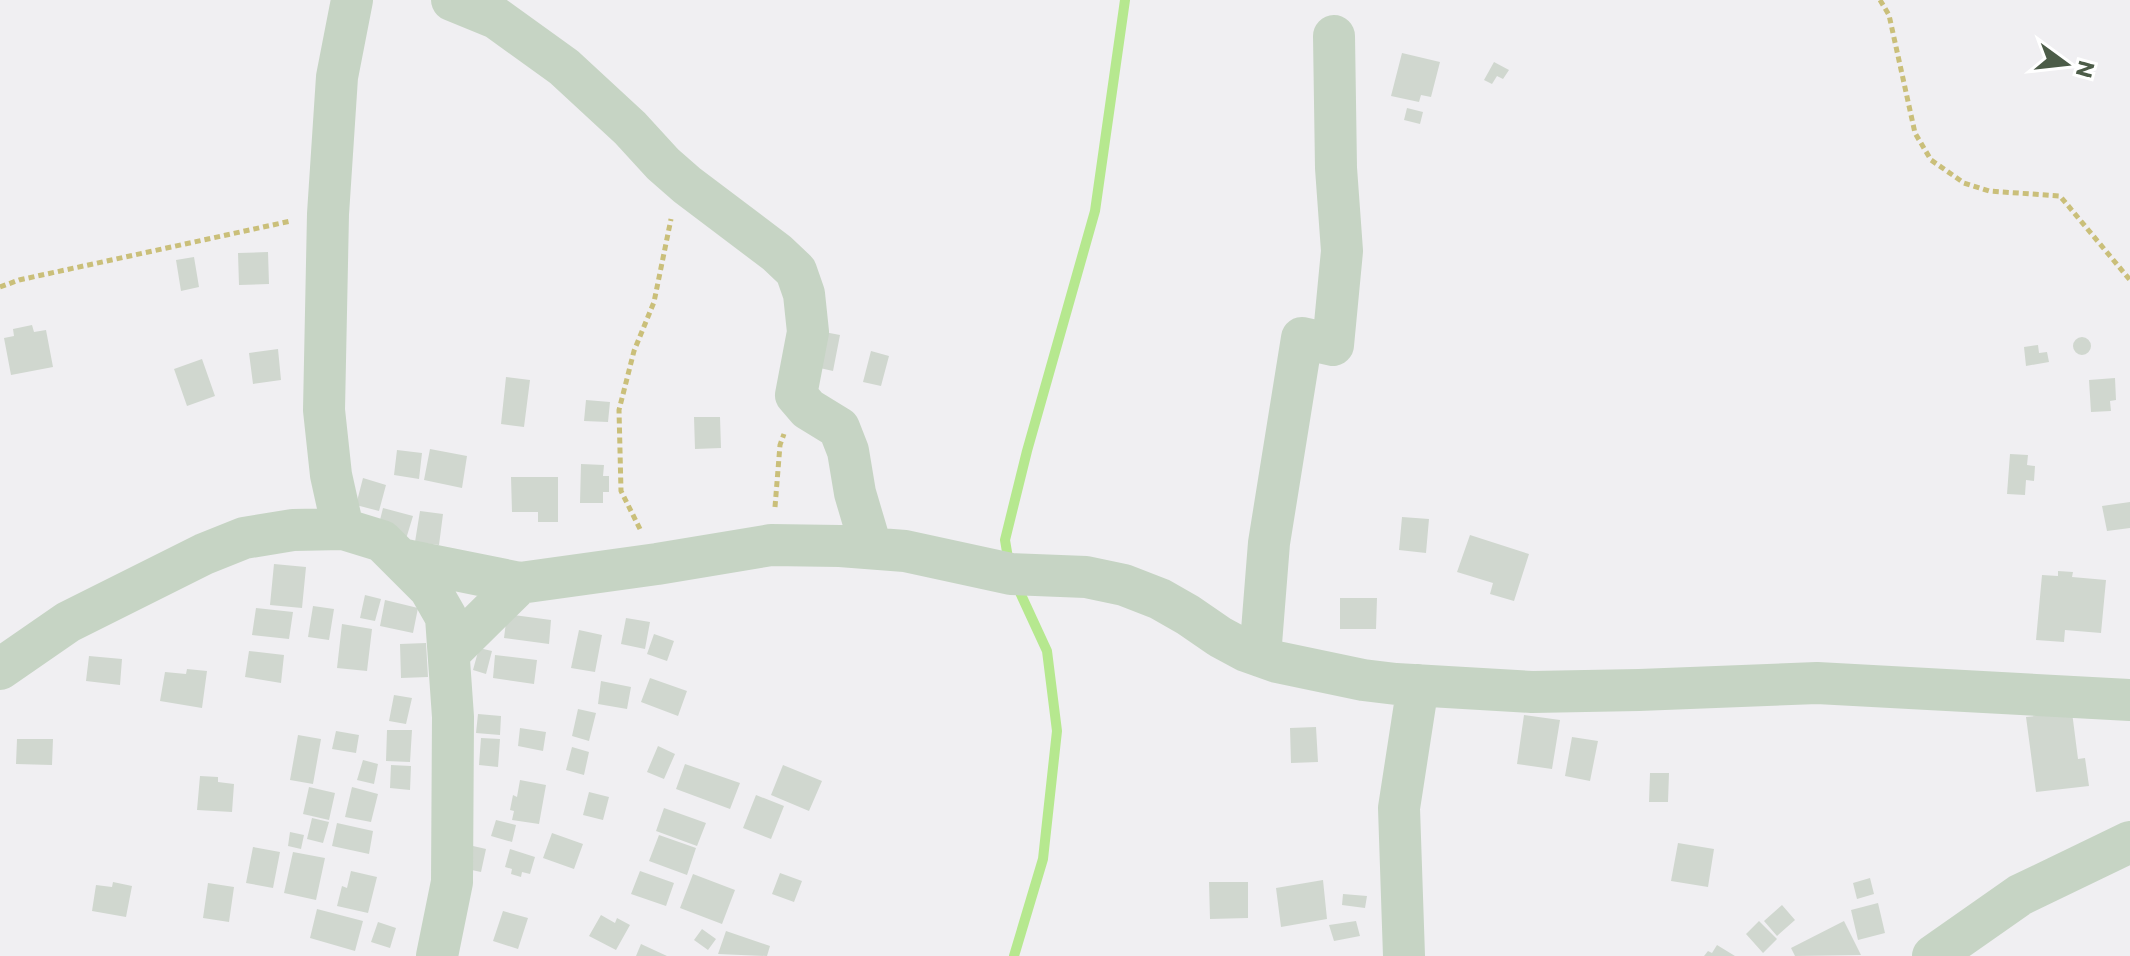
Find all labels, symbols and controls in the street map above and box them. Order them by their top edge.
north arrow [2026,24,2106,104]
text: N [2071,58,2101,81]

